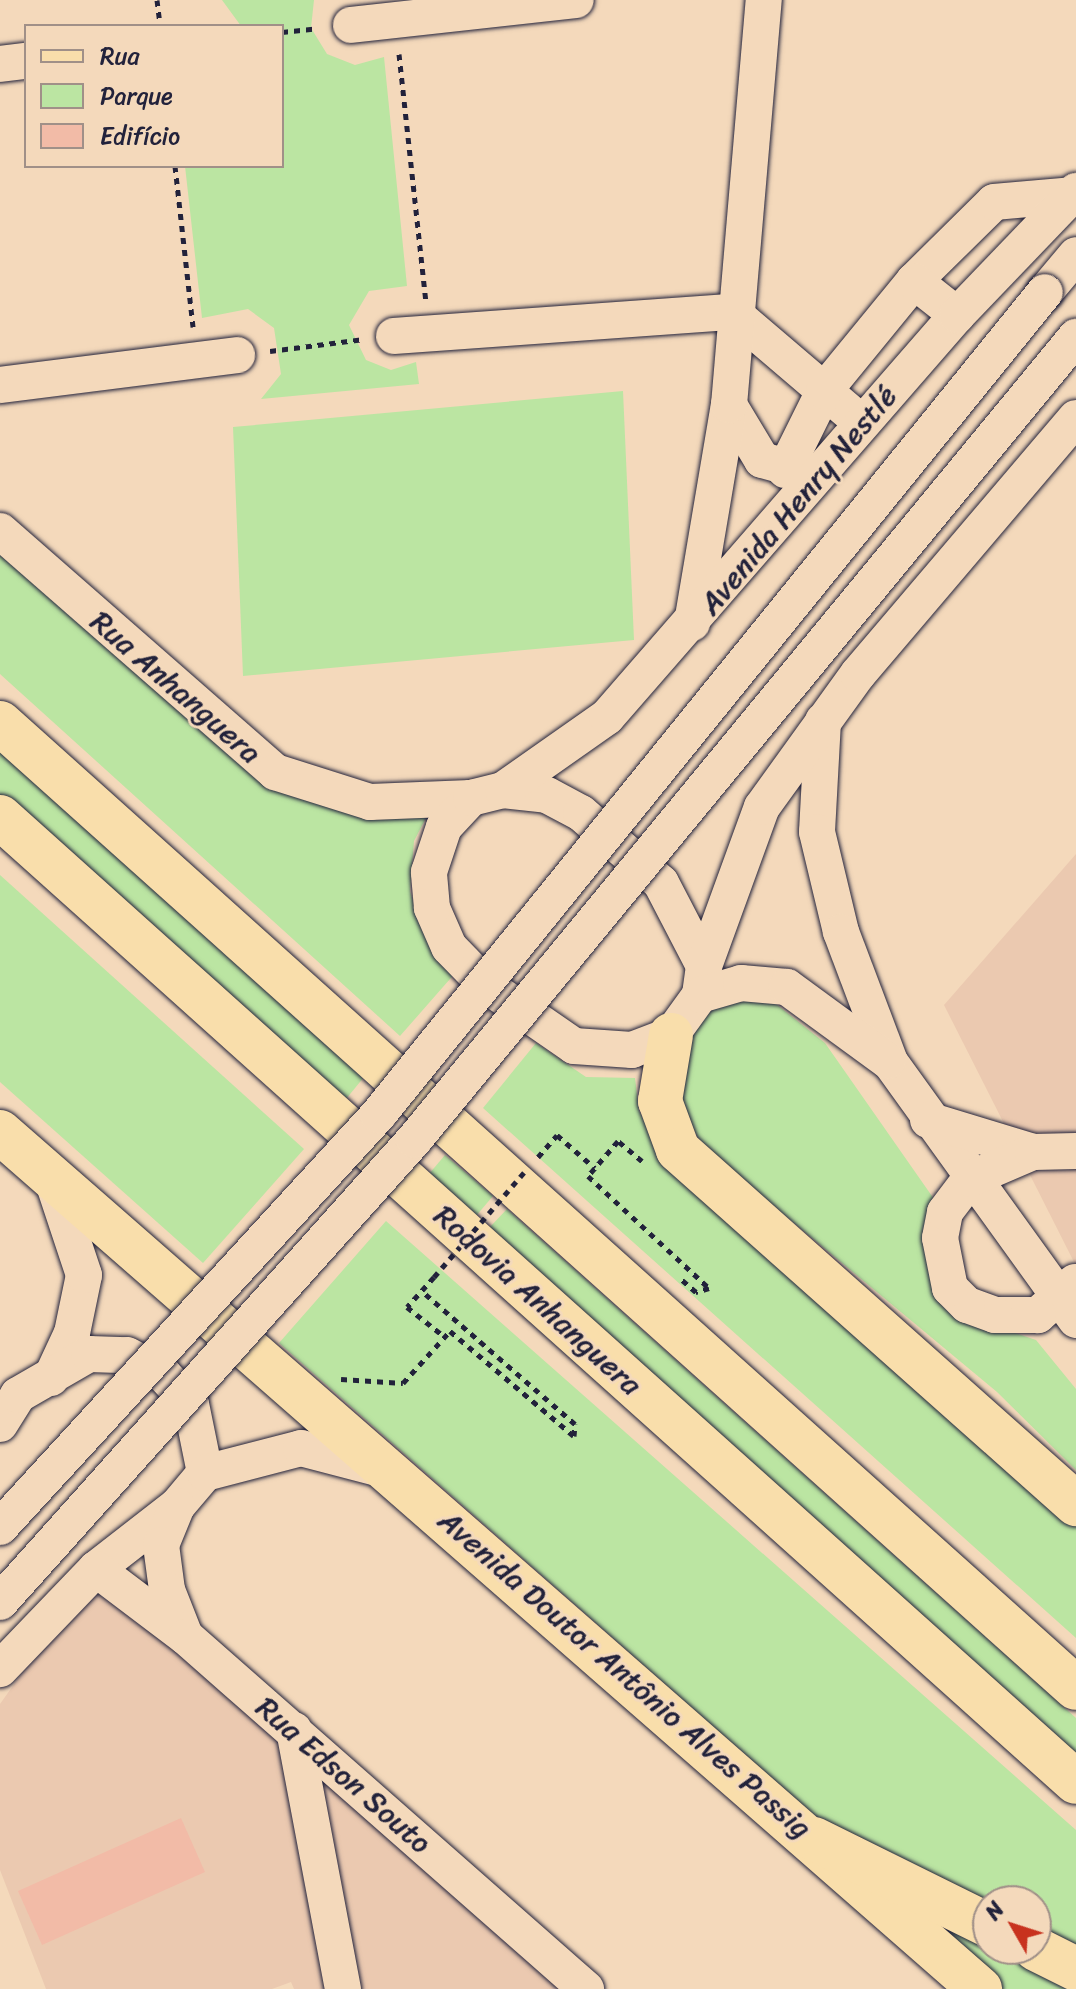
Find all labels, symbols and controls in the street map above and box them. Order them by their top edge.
legend [24,24,284,168]
text: Rua [100,35,139,77]
text: Parque [100,75,173,117]
text: Edifício [100,115,180,157]
street label: Avenida Henry Nestlé [692,378,904,622]
street label: Rua Anhanguera [84,604,268,770]
street label: Rodovia Anhanguera [427,1198,649,1402]
street label: Avenida Doutor Antônio Alves Passig [431,1502,819,1846]
street label: Rua Edson Souto [249,1689,439,1861]
north arrow [972,1885,1052,1965]
text: N [975,1893,1014,1929]

